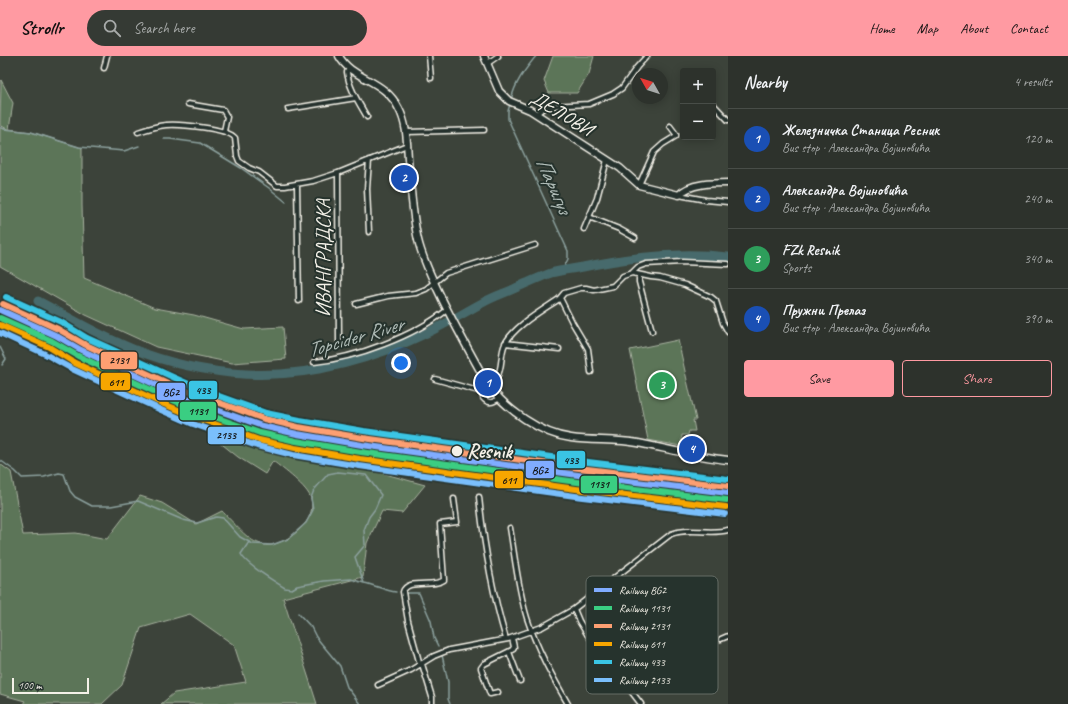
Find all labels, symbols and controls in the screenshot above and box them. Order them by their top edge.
search box [87,10,367,46]
text: Strollr [20,16,63,40]
icon: search [101,17,123,39]
text: Search here [133,19,195,38]
text: Home [869,20,895,37]
text: Map [917,20,938,37]
text: About [960,20,988,37]
text: Contact [1010,20,1048,37]
north arrow [632,68,668,104]
map controls [680,68,716,140]
button: + [680,68,716,104]
text: Nearby [744,72,787,93]
text: 4 results [1014,74,1052,90]
street label: ДЕЛОВИ [526,85,600,143]
button: − [680,104,716,140]
text: Железничка Станица Ресник [782,121,939,140]
text: 1 [754,131,760,147]
text: 120 m [1024,131,1052,147]
text: Bus stop · Александра Војиновића [782,140,930,156]
water label: Паригуз [530,153,579,220]
pin: 2 [391,163,417,193]
text: Александра Војиновића [782,181,907,200]
text: 2 [754,191,760,207]
text: 240 m [1024,191,1052,207]
street label: ИВАНГРАДСКА [311,198,336,317]
text: Bus stop · Александра Војиновића [782,200,930,216]
text: FZk Resnik [782,241,839,260]
text: 3 [754,251,760,267]
text: 340 m [1024,251,1052,267]
text: Sports [782,260,811,276]
text: Пружни Прелаз [782,301,865,320]
water label: Topcider River [304,310,409,363]
text: 4 [754,311,760,327]
text: 390 m [1024,311,1052,327]
text: Bus stop · Александра Војиновића [782,320,930,336]
line badge: 2131 [100,351,138,370]
text: 2131 [109,353,130,367]
your location [391,353,411,373]
button: Save [744,360,894,397]
button: Share [902,360,1052,397]
pin: 1 [475,368,501,398]
pin: 3 [649,370,675,400]
line badge: 611 [100,372,131,391]
text: 611 [108,375,125,389]
line badge: 433 [188,380,218,400]
line badge: BG2 [156,382,186,401]
text: 433 [196,383,211,397]
text: BG2 [163,385,180,399]
line badge: 1131 [179,401,217,421]
text: 1131 [188,404,209,418]
line badge: 2133 [207,426,245,445]
text: 2133 [216,428,237,442]
pin: 4 [679,434,705,464]
place label: Resnik [467,439,513,464]
marker: Resnik [450,444,464,458]
line badge: 433 [556,450,586,469]
text: 433 [564,453,579,467]
line badge: BG2 [525,460,555,479]
text: BG2 [532,463,549,477]
line badge: 611 [494,470,524,489]
text: 611 [501,473,518,487]
line badge: 1131 [580,475,618,494]
text: 1131 [589,477,610,491]
legend [586,576,718,694]
text: Railway BG2 [619,583,667,597]
text: Railway 1131 [619,601,671,615]
text: Railway 2131 [619,619,671,633]
text: Railway 611 [619,637,666,651]
text: Railway 433 [619,655,666,669]
text: Railway 2133 [619,673,671,687]
scale bar [12,676,89,695]
text: 100 m [18,678,42,692]

